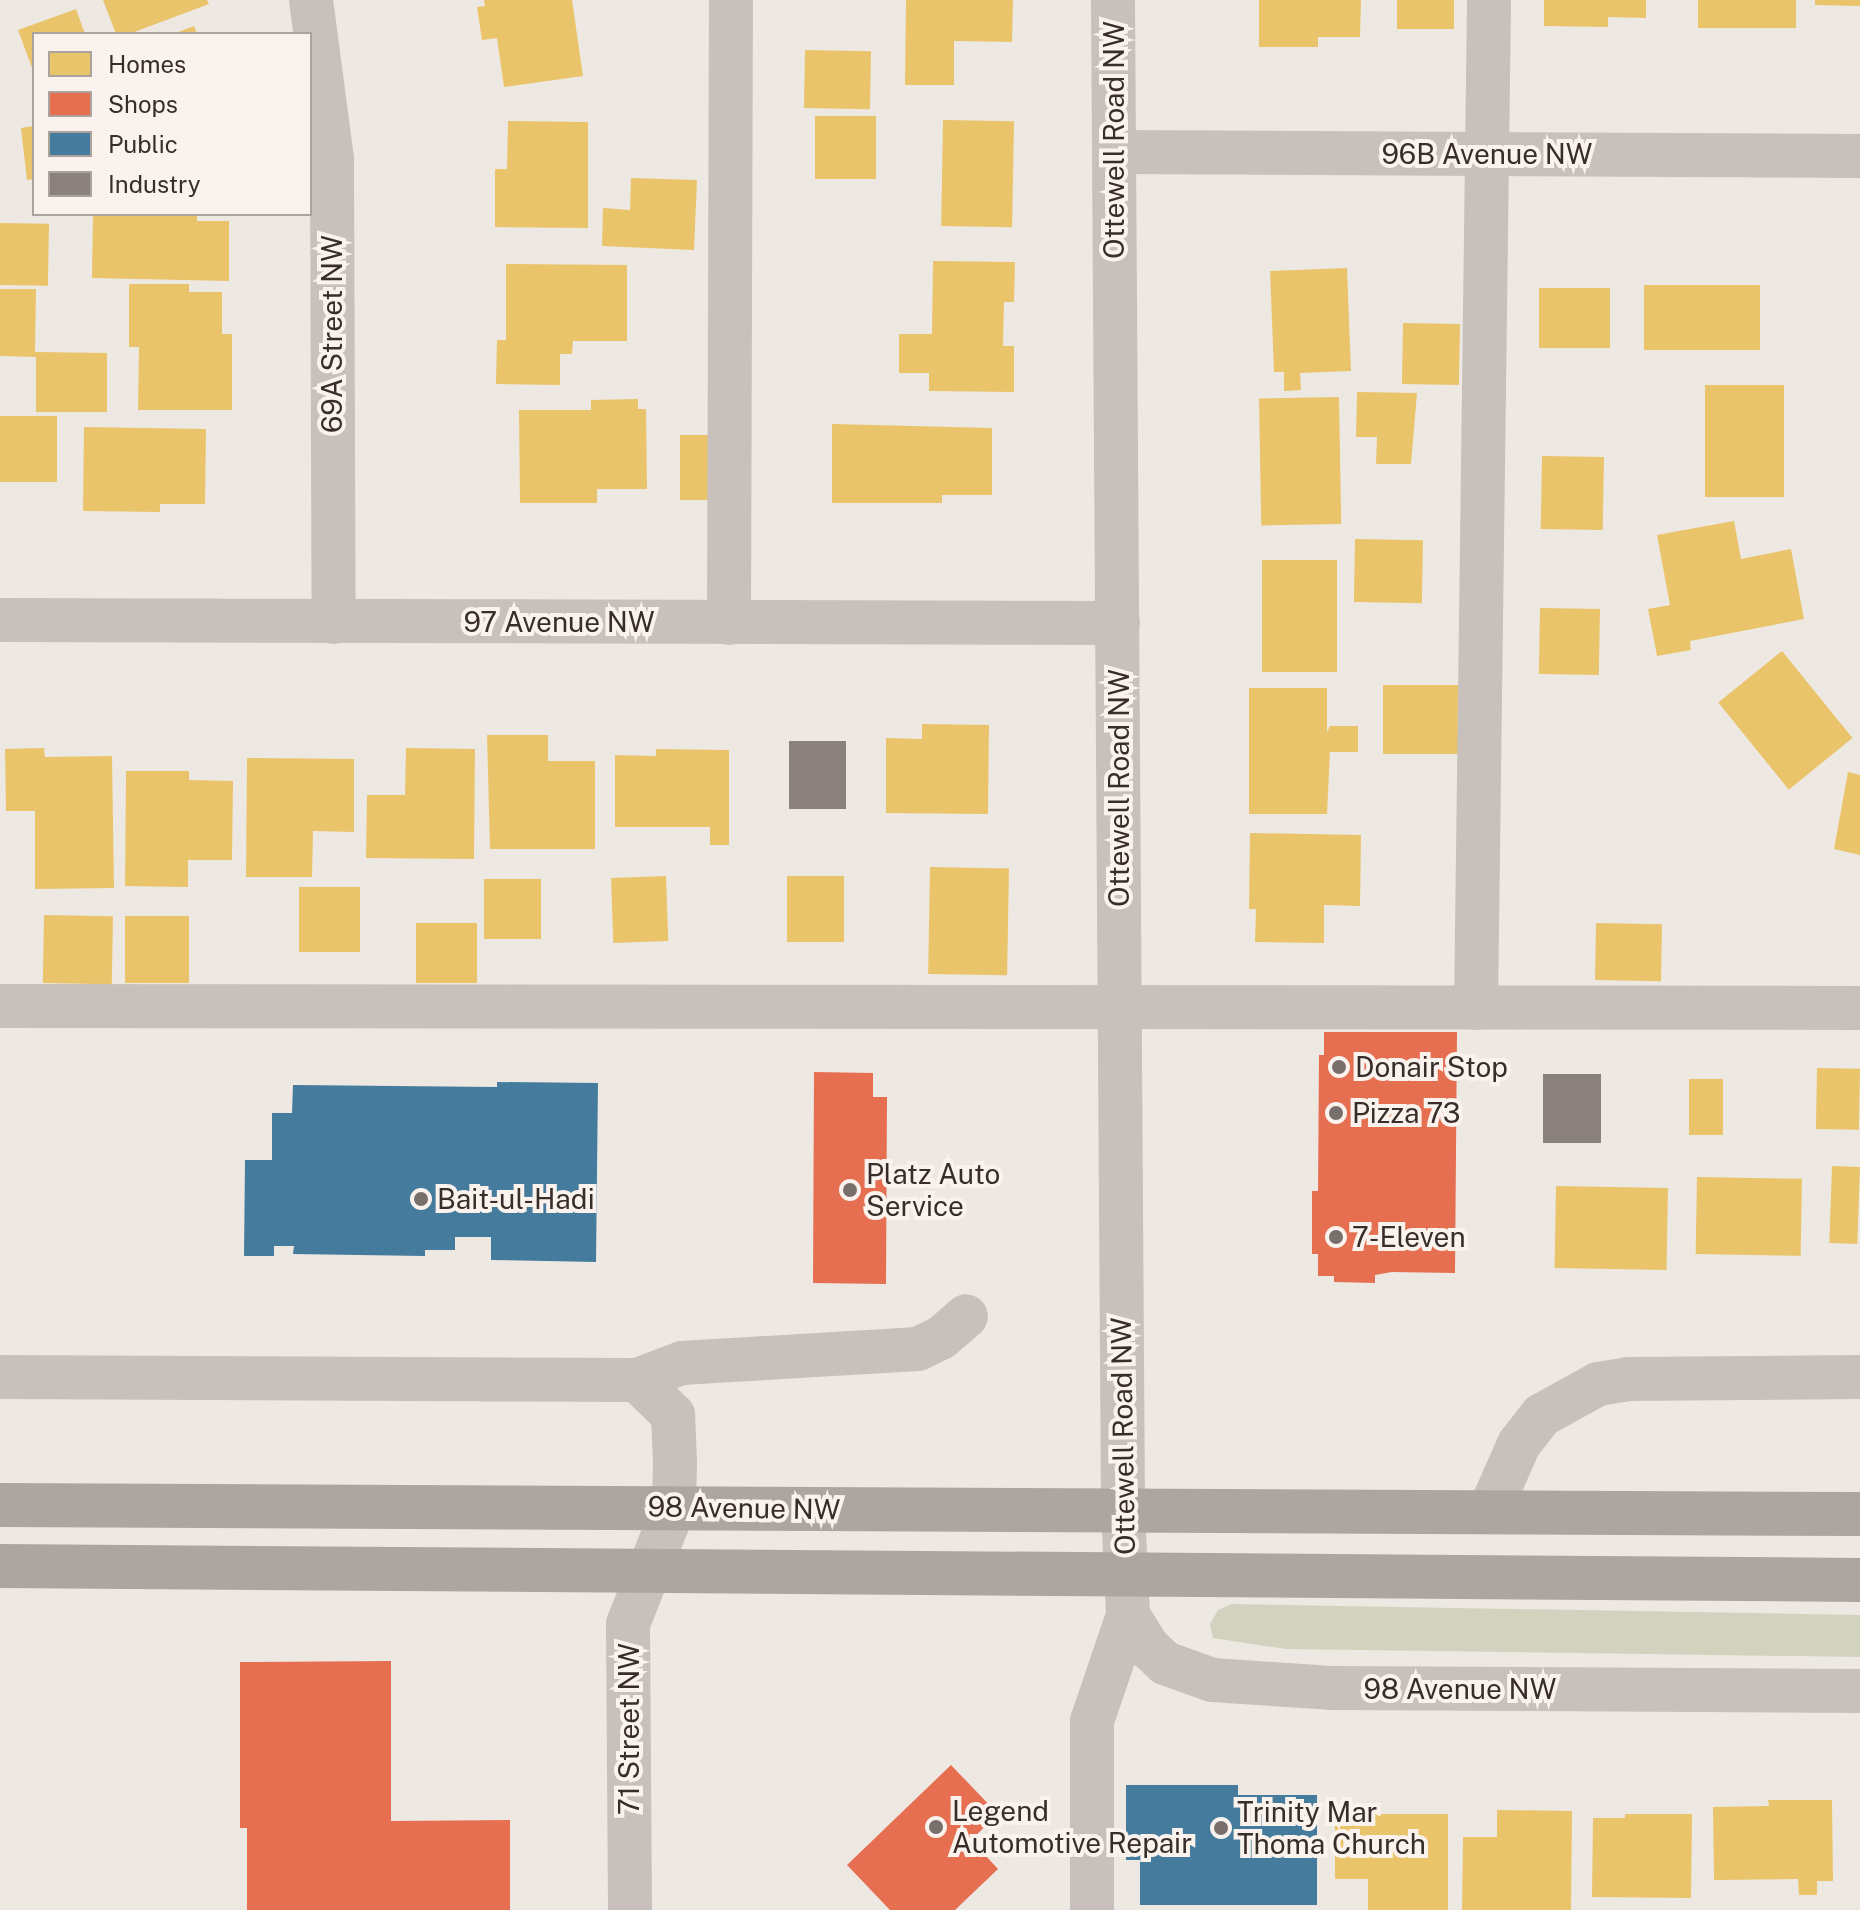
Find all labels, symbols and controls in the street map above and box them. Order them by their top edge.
street label: Ottewell Road NW [1097,21,1131,259]
legend [32,32,312,216]
text: Homes [108,50,186,78]
text: Shops [108,90,178,118]
text: Public [108,130,178,158]
street label: 96B Avenue NW [1381,137,1593,171]
text: Industry [108,170,201,198]
street label: 69A Street NW [315,235,349,433]
street label: 97 Avenue NW [463,605,655,639]
street label: Ottewell Road NW [1102,669,1136,907]
place label: Donair Stop [1355,1050,1508,1084]
marker: Donair Stop [1330,1058,1348,1076]
place label: Pizza 73 [1352,1096,1460,1130]
marker: Pizza 73 [1327,1104,1345,1122]
place label: Platz Auto Service [866,1157,1000,1223]
marker: Platz Auto Service [841,1181,859,1199]
place label: Bait-ul-Hadi [437,1182,595,1216]
marker: Bait-ul-Hadi [412,1190,430,1208]
place label: 7-Eleven [1352,1220,1466,1254]
marker: 7-Eleven [1327,1228,1345,1246]
street label: Ottewell Road NW [1104,1317,1142,1555]
street label: 98 Avenue NW [647,1490,841,1526]
street label: 71 Street NW [612,1643,646,1815]
street label: 98 Avenue NW [1363,1672,1557,1706]
place label: Legend Automotive Repair [952,1794,1192,1860]
place label: Trinity Mar Thoma Church [1237,1795,1426,1861]
marker: Legend Automotive Repair [927,1818,945,1836]
marker: Trinity Mar Thoma Church [1212,1819,1230,1837]

